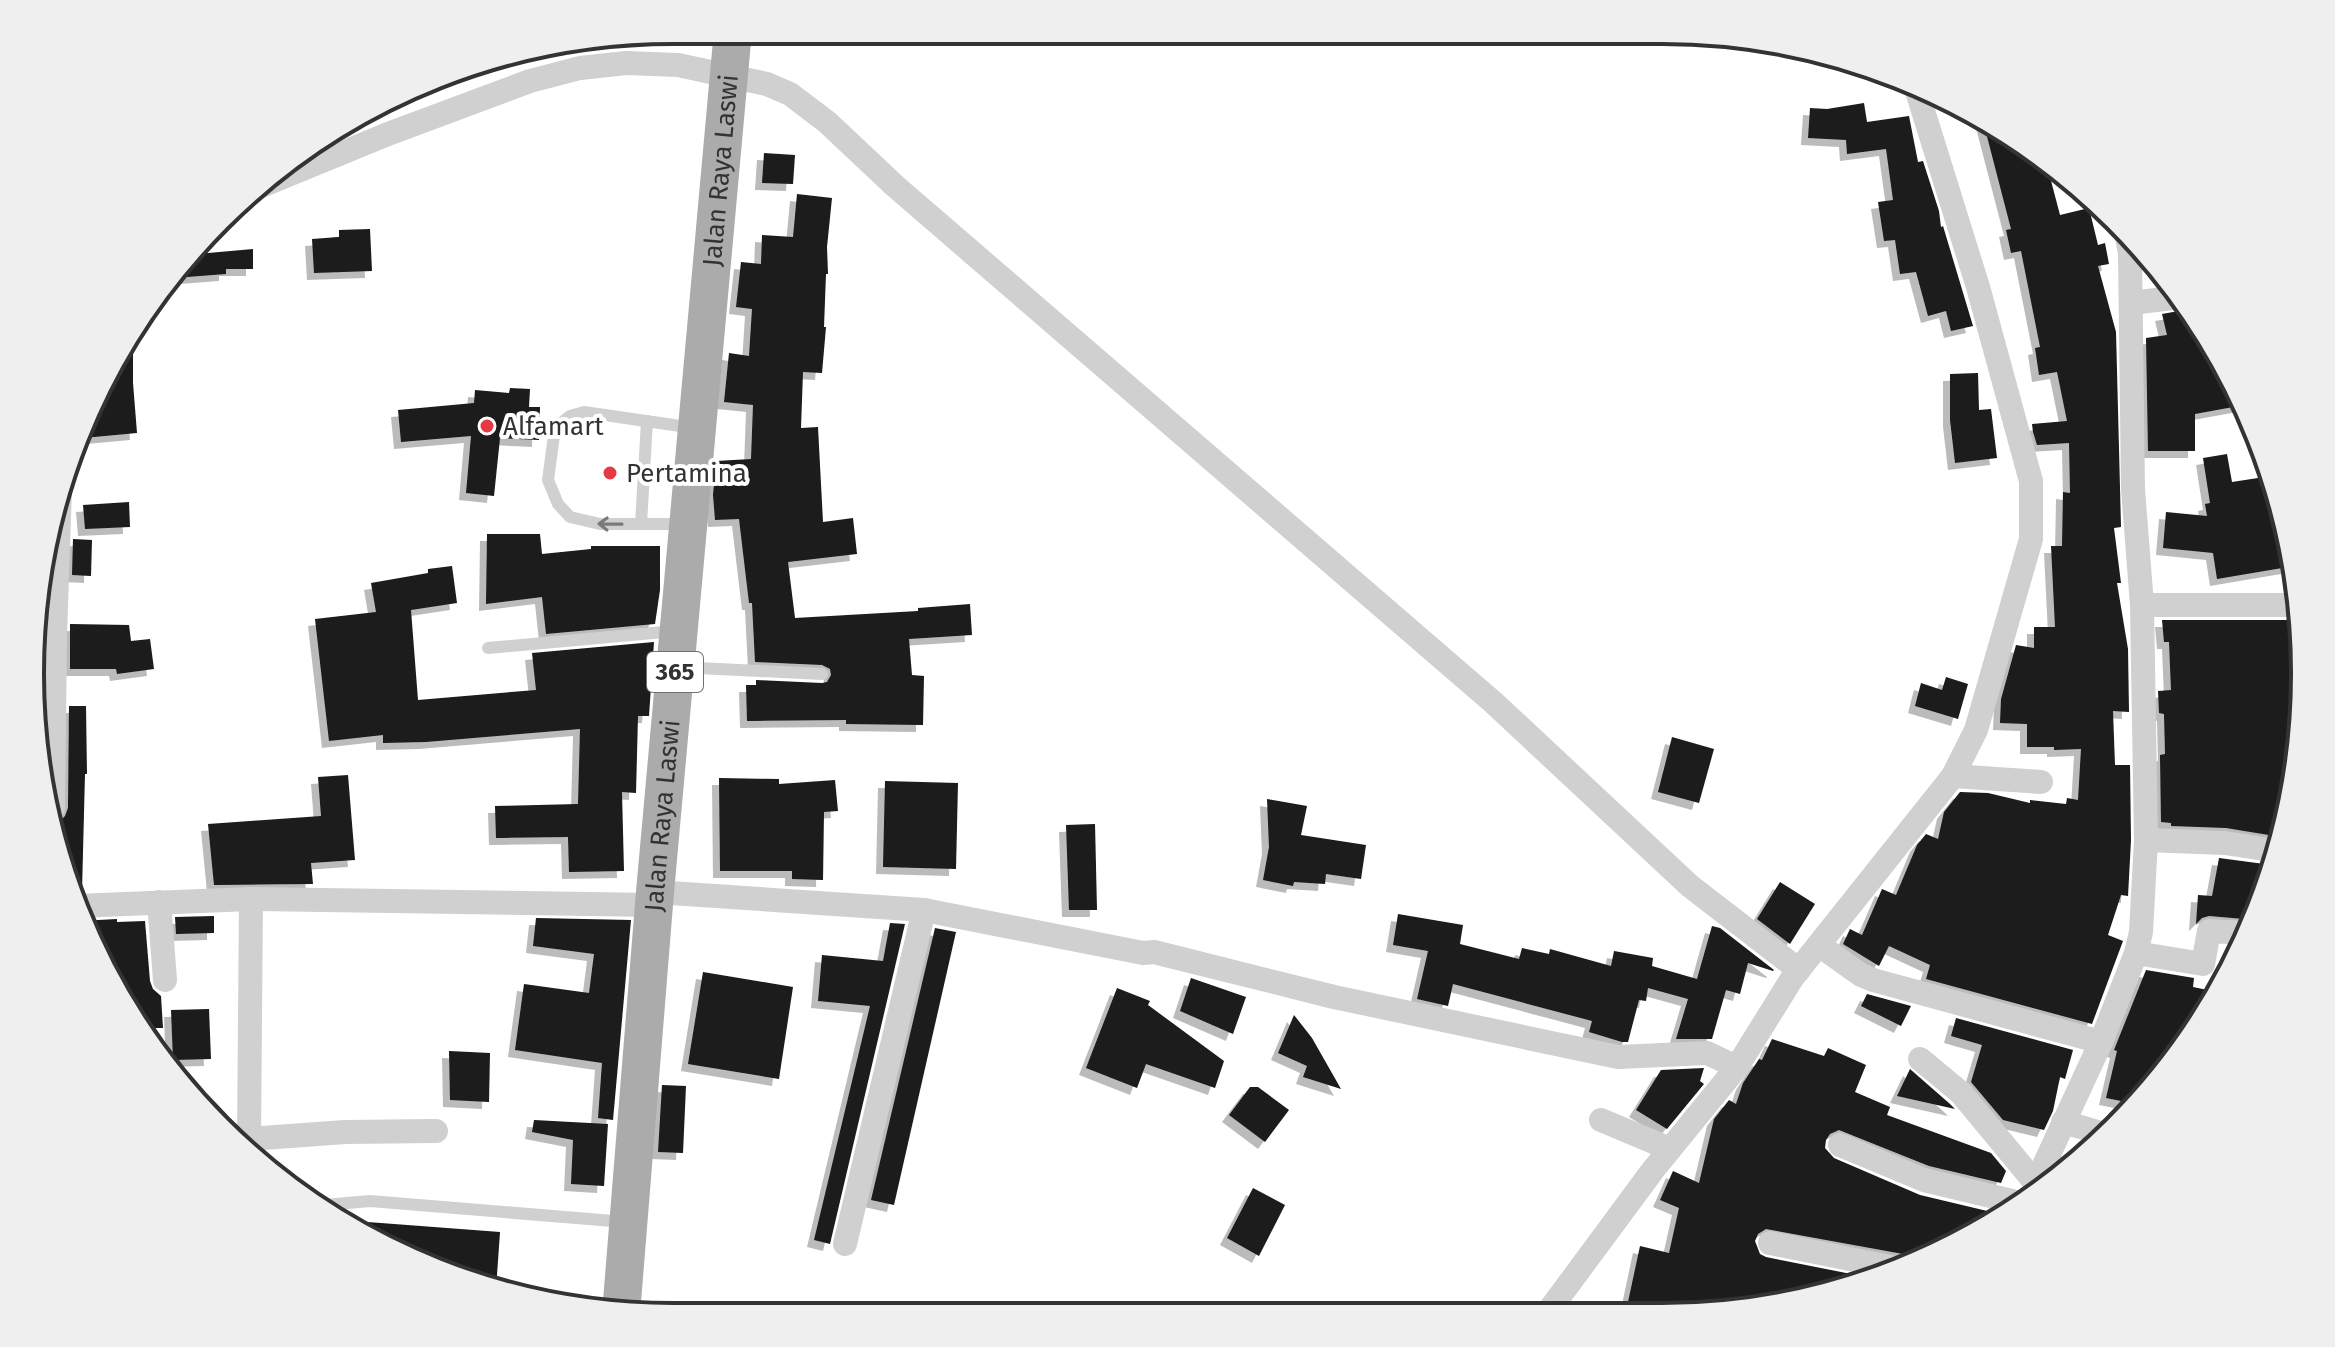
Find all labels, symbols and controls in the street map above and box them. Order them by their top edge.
street label: Jalan Raya Laswi [696,73,744,268]
place label: Alfamart [503,411,604,442]
marker: Alfamart [478,417,496,435]
place label: Pertamina [626,458,747,489]
marker: Pertamina [601,464,619,482]
one-way arrow [597,516,624,532]
road number: 365 [647,652,703,692]
street label: Jalan Raya Laswi [638,718,686,913]

